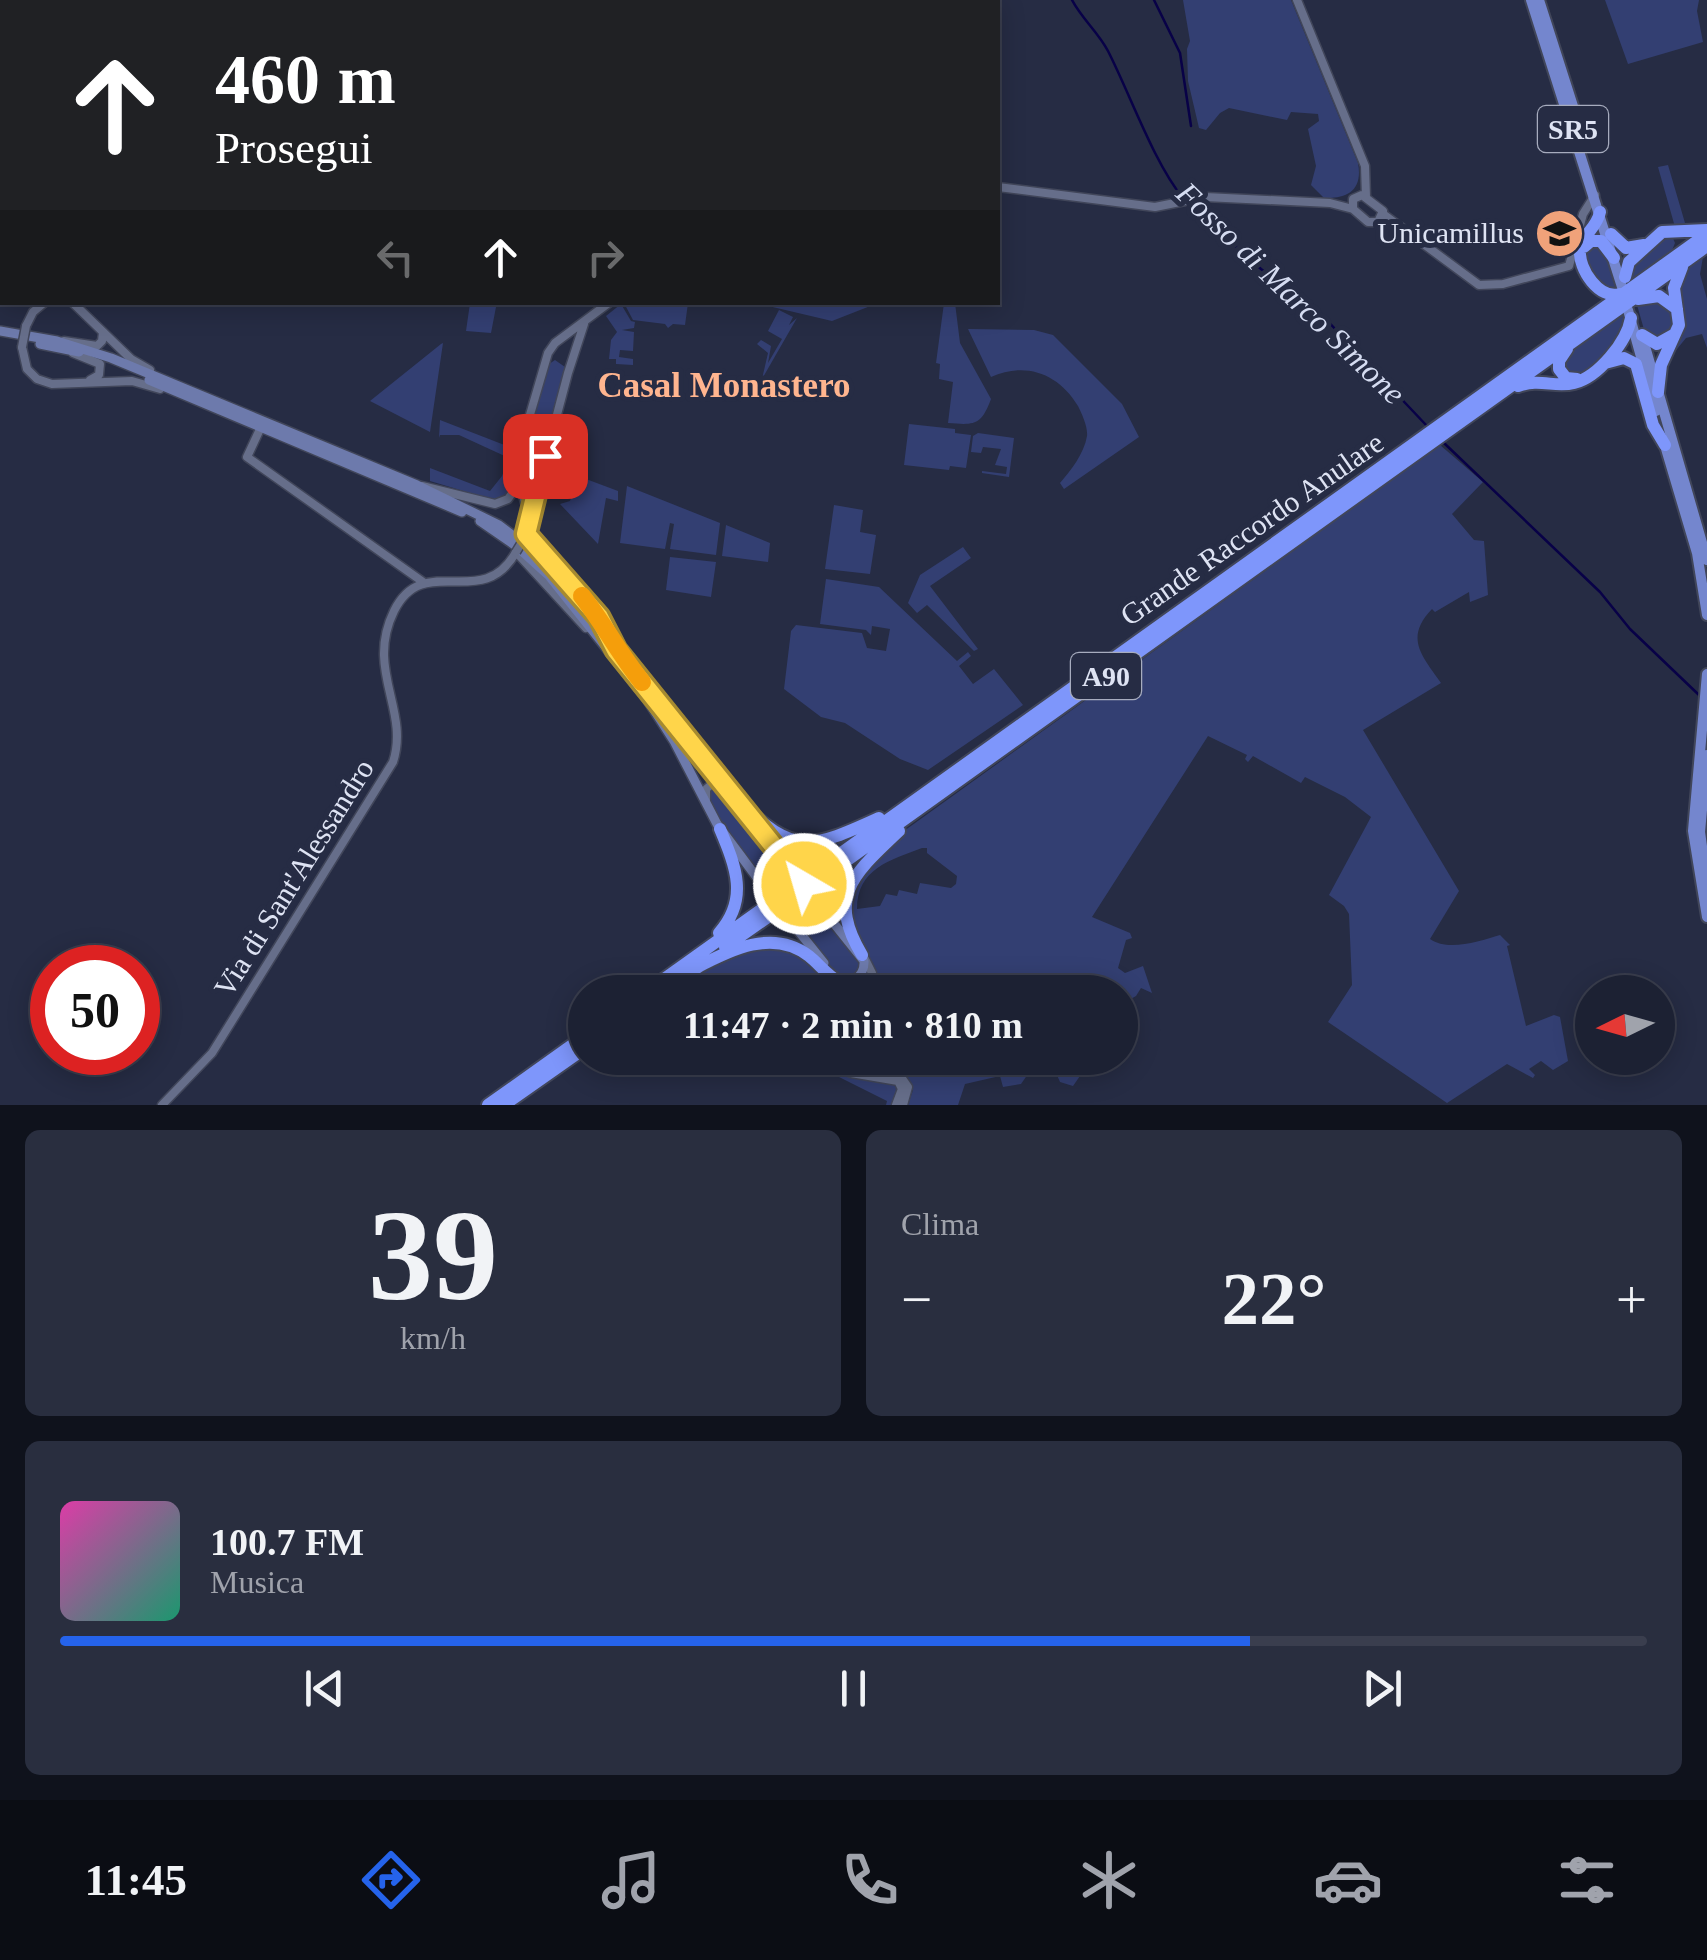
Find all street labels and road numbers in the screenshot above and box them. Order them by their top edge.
road number: SR5 [1538,106,1608,152]
street label: Grande Raccordo Anulare [1114,425,1389,632]
road number: A90 [1071,653,1141,699]
street label: Via di Sant'Alessandro [207,753,380,1002]

